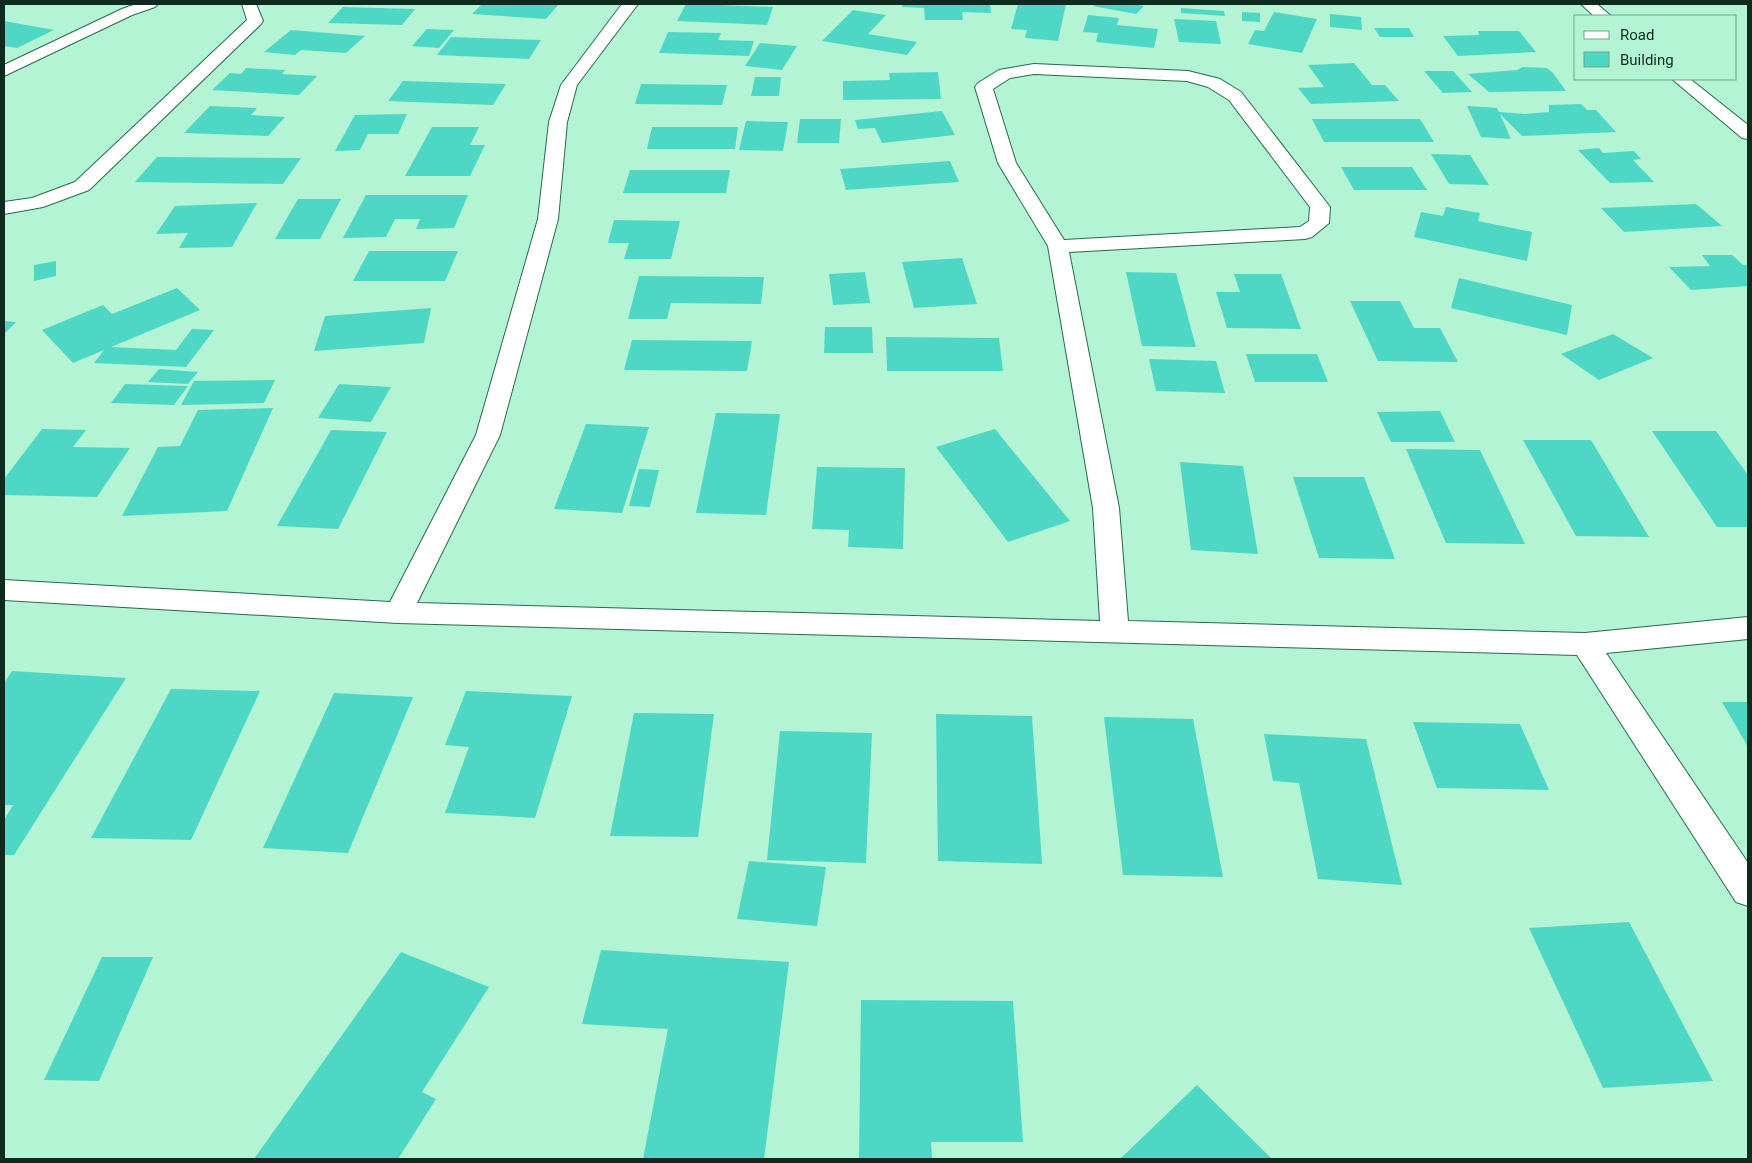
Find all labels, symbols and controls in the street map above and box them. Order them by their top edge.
legend [1574,15,1737,80]
text: Road [1620,26,1654,44]
text: Building [1620,51,1674,69]

